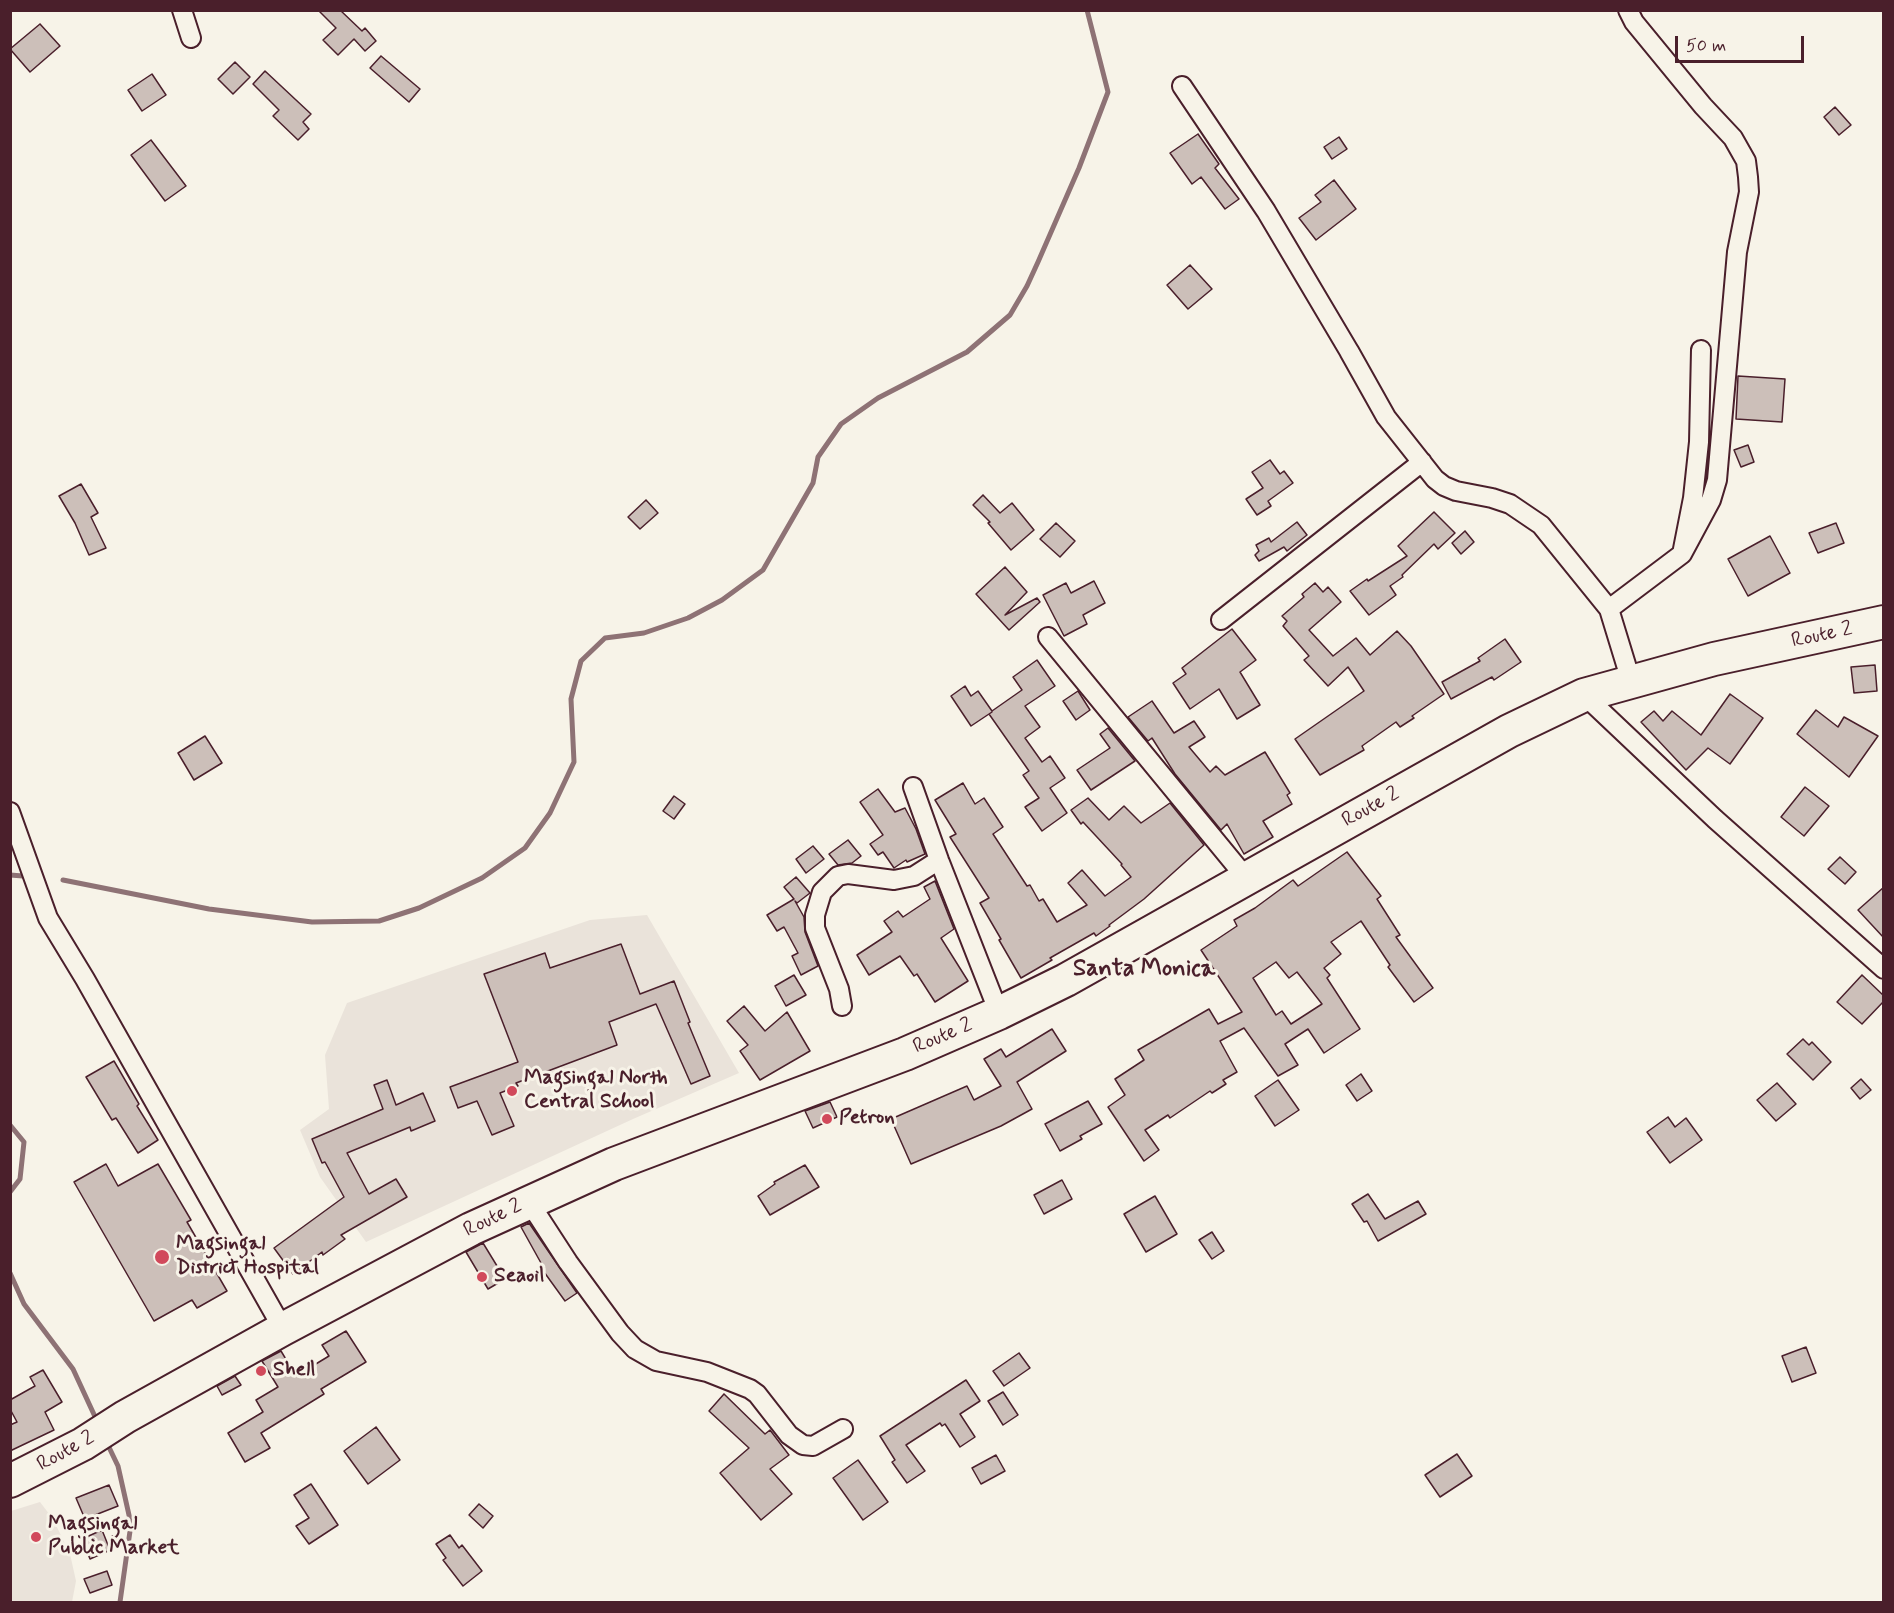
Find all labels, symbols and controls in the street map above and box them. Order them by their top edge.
scale bar [1678,24,1807,62]
text: 50 m [1686,34,1726,58]
street label: Route 2 [1789,617,1855,655]
street label: Route 2 [1338,782,1404,834]
district label: Santa Monica [1073,956,1215,984]
street label: Route 2 [910,1013,976,1061]
place label: Magsingal North Central School [524,1066,668,1116]
marker: Magsingal North Central School [505,1084,519,1098]
place label: Petron [839,1106,895,1132]
marker: Petron [820,1112,834,1126]
street label: Route 2 [460,1194,526,1244]
place label: Magsingal District Hospital [176,1232,319,1282]
marker: Magsingal District Hospital [153,1248,171,1266]
place label: Seaoil [494,1264,545,1290]
marker: Seaoil [475,1270,489,1284]
place label: Shell [273,1358,315,1384]
marker: Shell [254,1364,268,1378]
street label: Route 2 [33,1426,99,1478]
place label: Magsingal Public Market [48,1512,179,1562]
marker: Magsingal Public Market [29,1530,43,1544]

